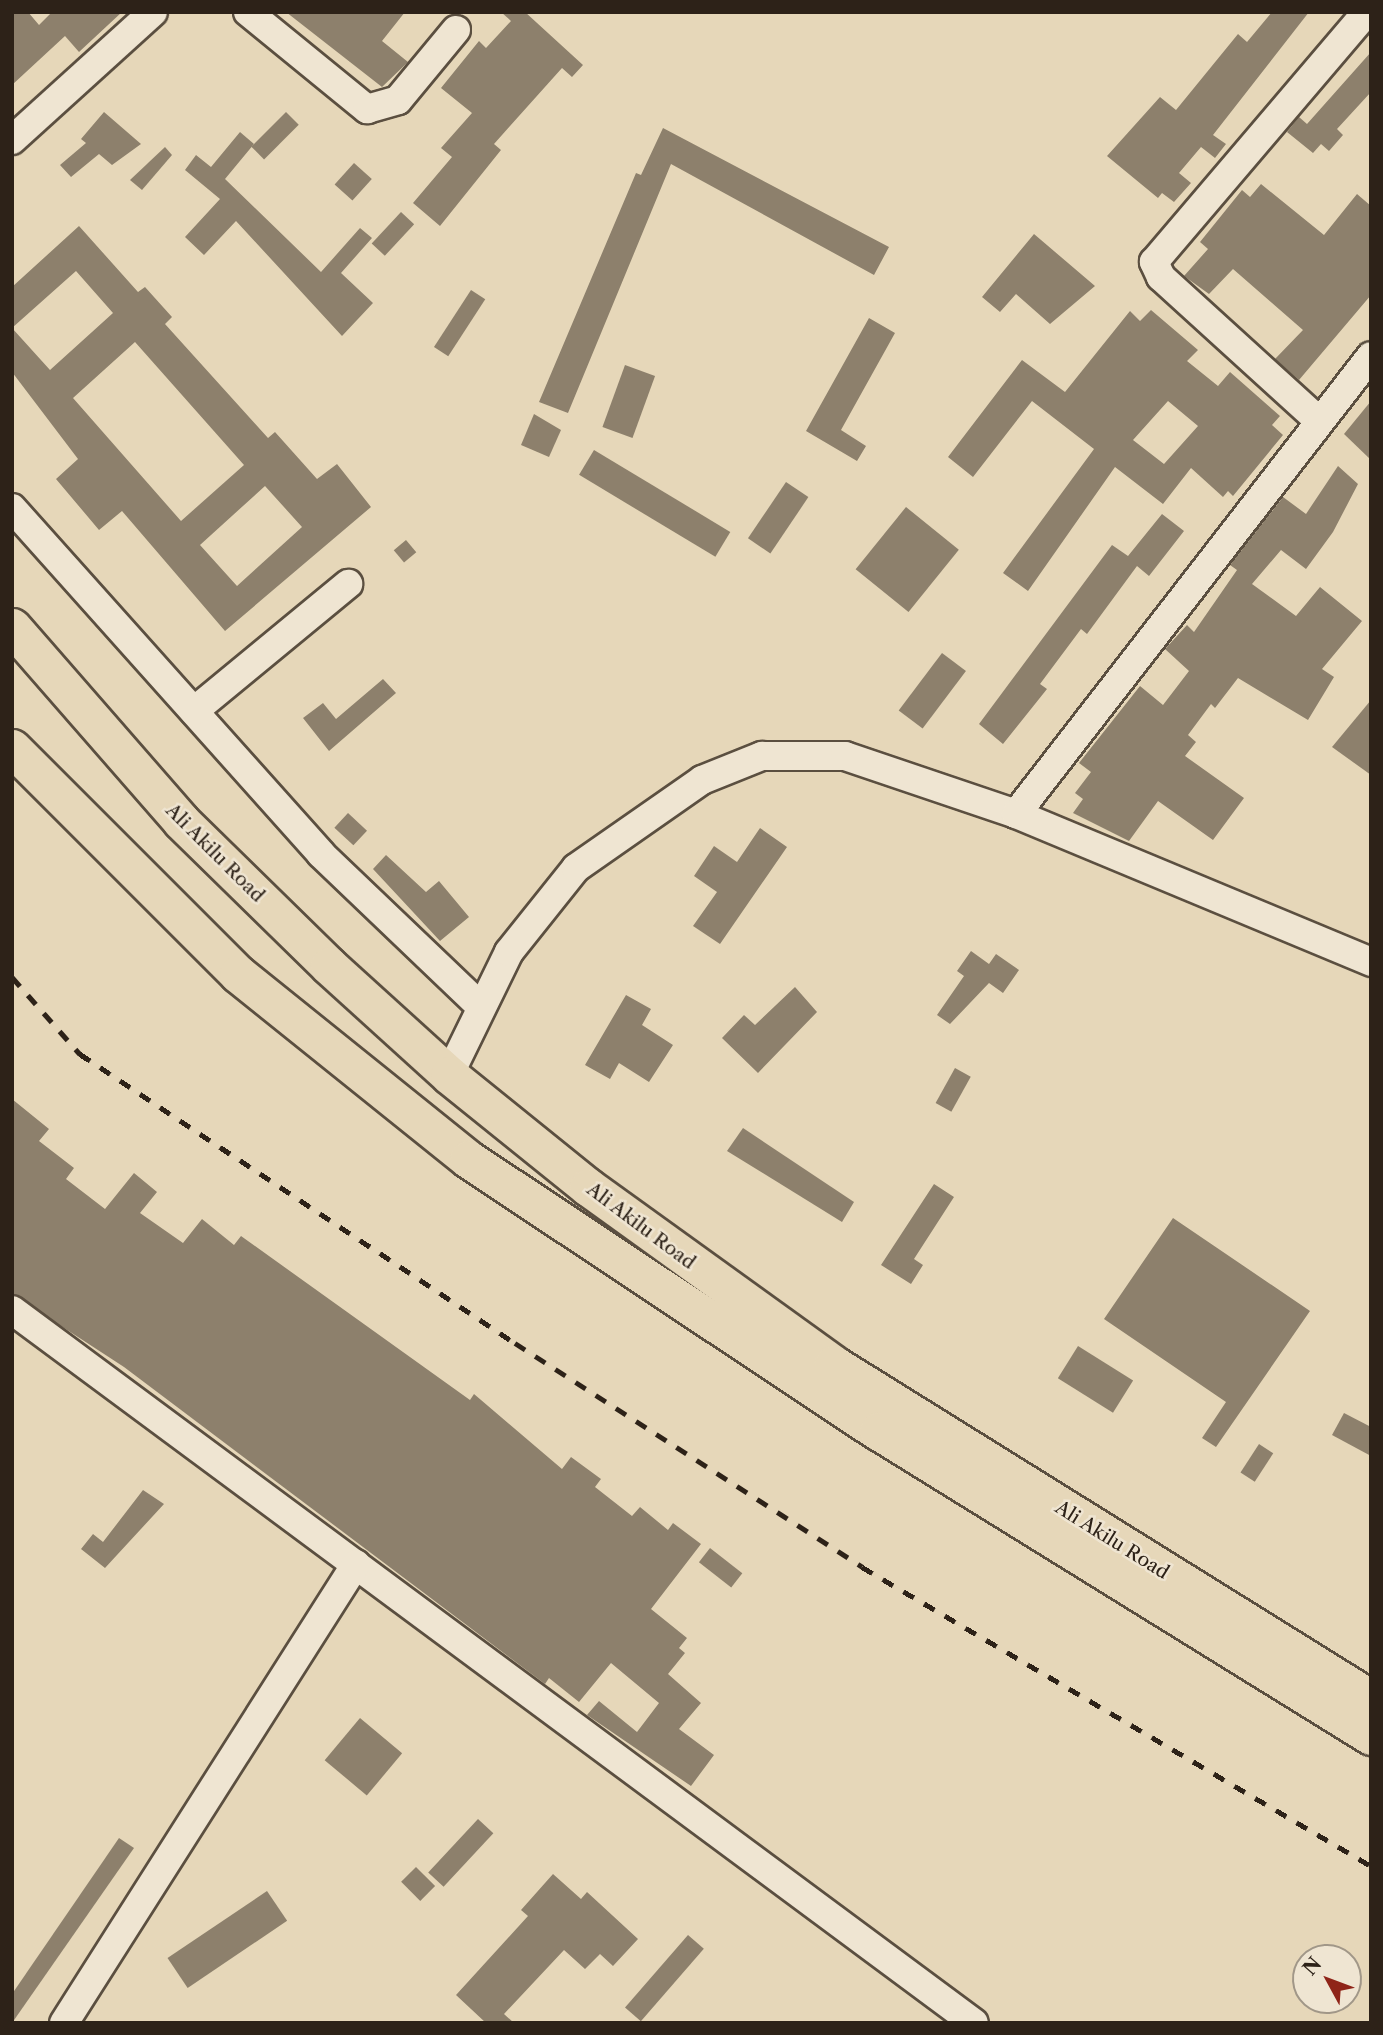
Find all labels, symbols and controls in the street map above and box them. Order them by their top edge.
street label: Ali Akilu Road [161,799,269,907]
street label: Ali Akilu Road [582,1178,700,1274]
street label: Ali Akilu Road [1050,1496,1174,1584]
north arrow [1292,1944,1362,2014]
text: N [1298,1952,1326,1980]

